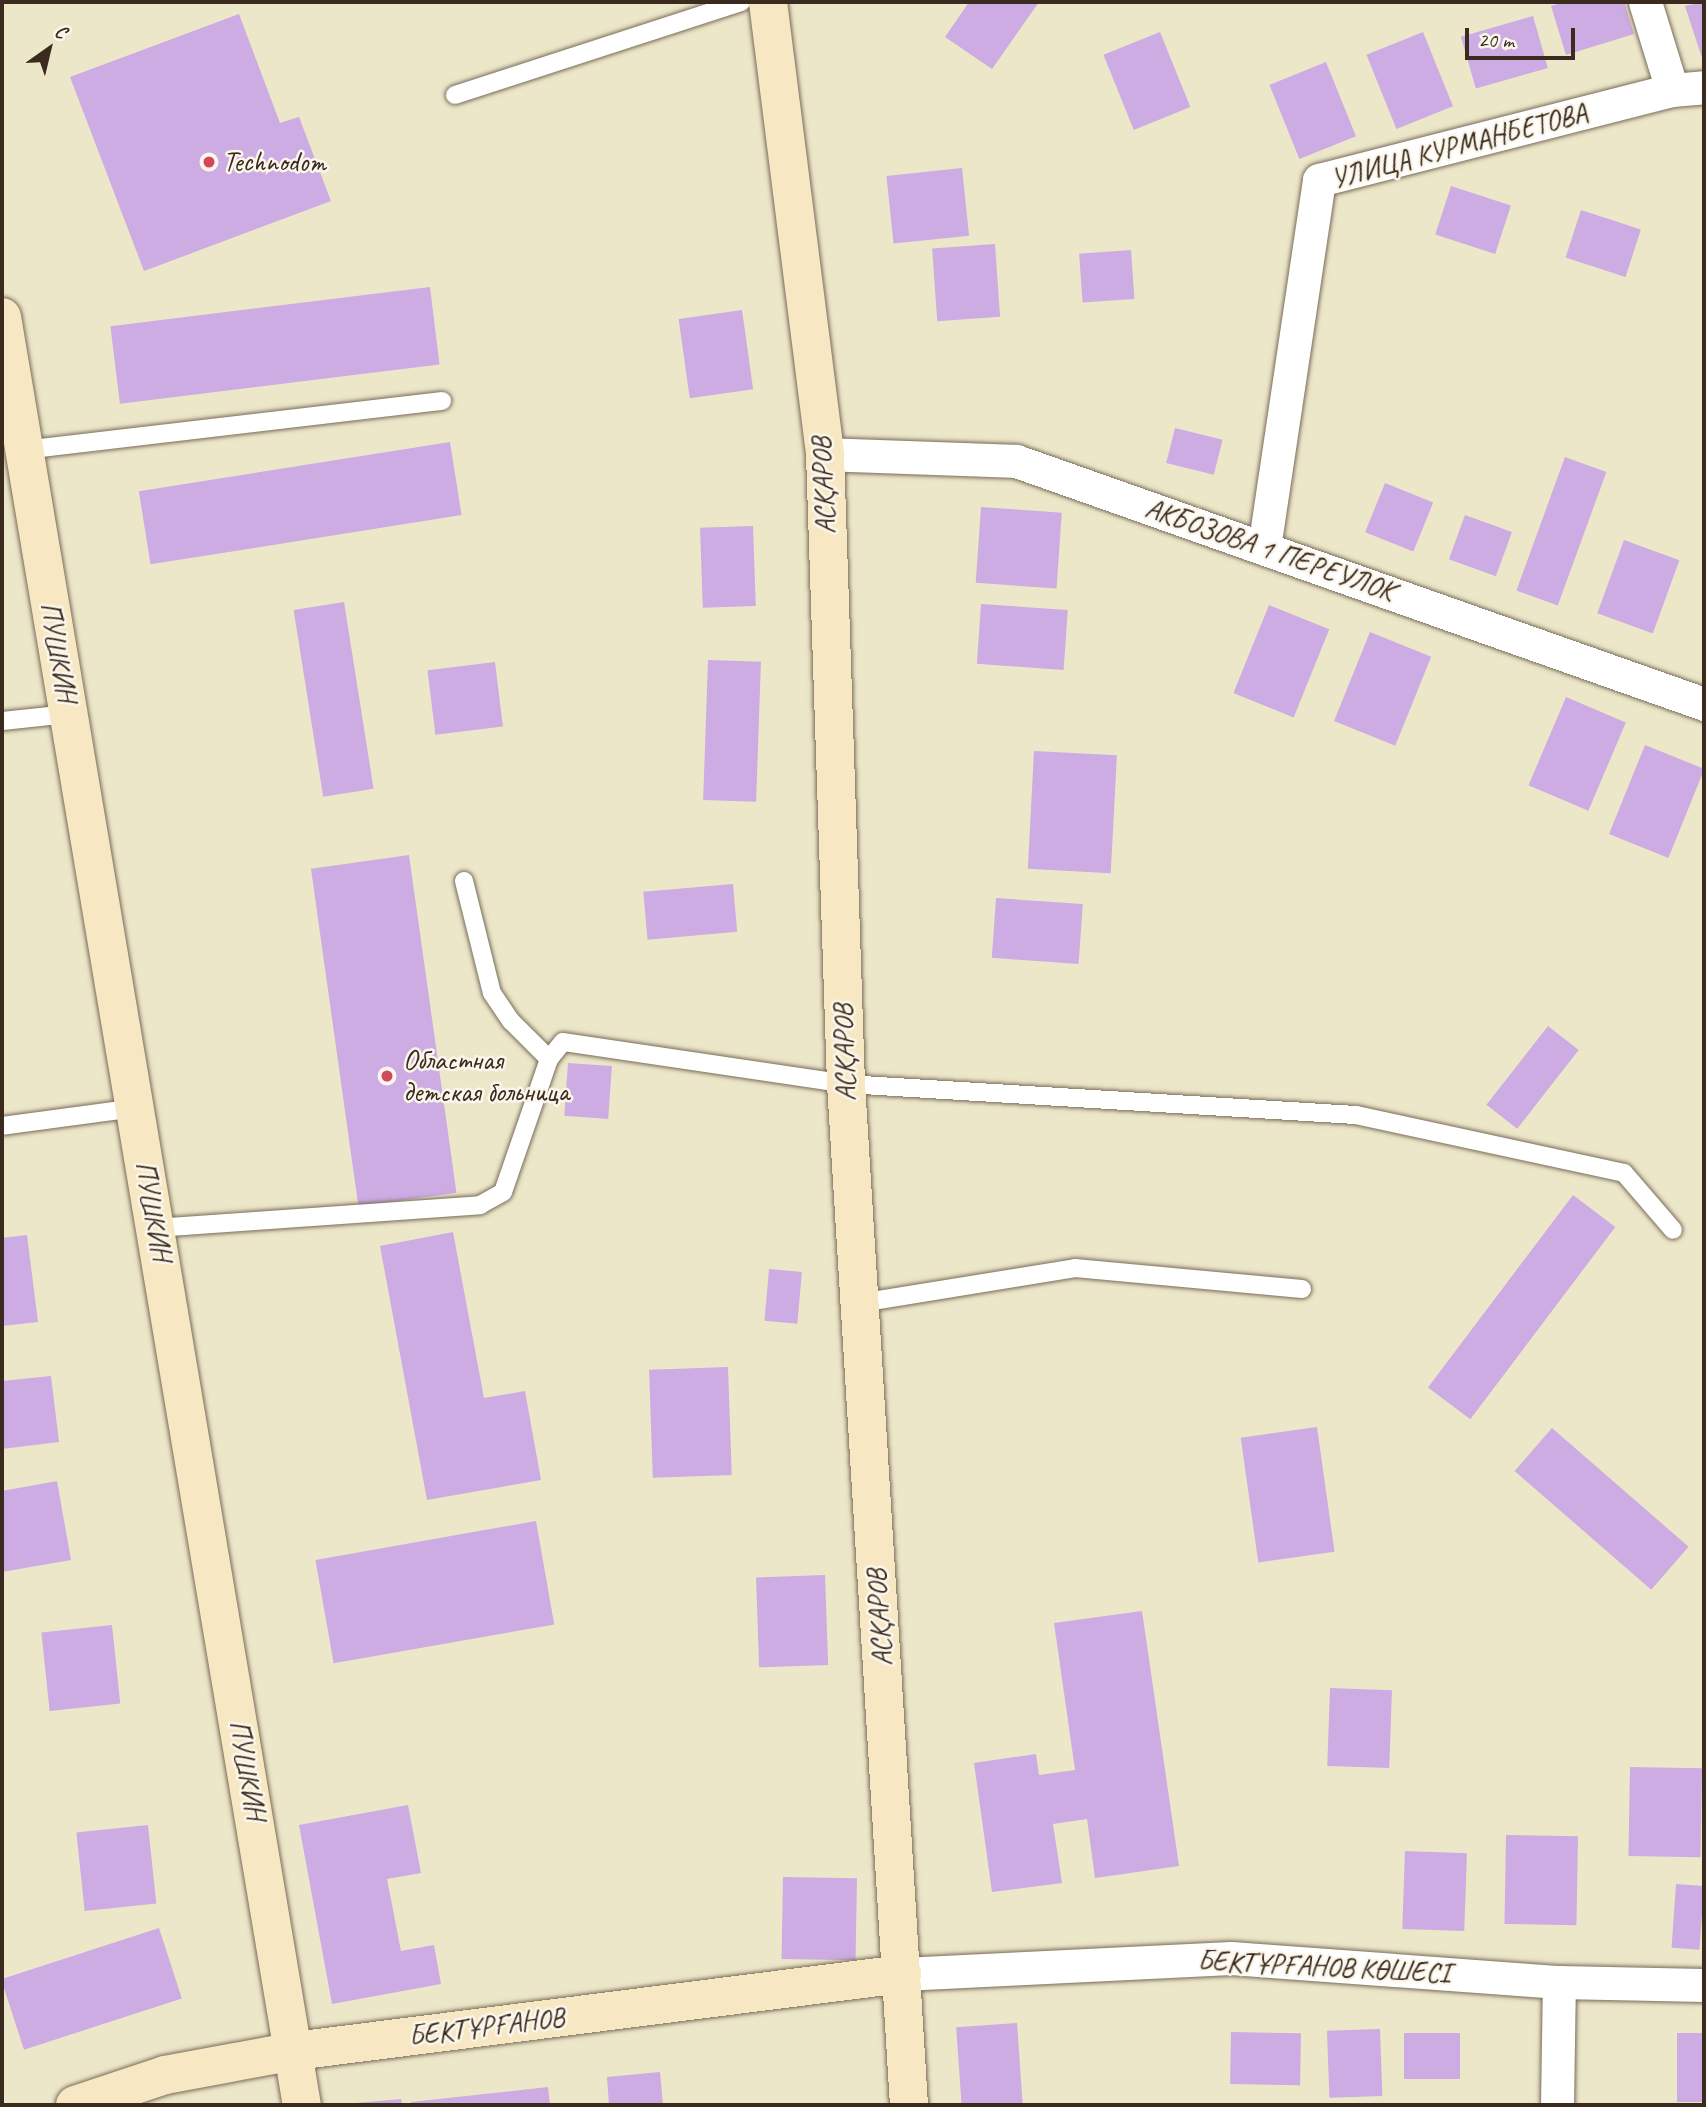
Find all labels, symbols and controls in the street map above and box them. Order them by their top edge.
north arrow [14,14,84,84]
scale bar [1468,14,1578,58]
text: С [50,19,71,44]
text: 20 m [1478,27,1514,53]
street label: УЛИЦА КУРМАНБЕТОВА [1327,96,1591,196]
place label: Technodom [223,145,326,179]
marker: Technodom [201,154,217,170]
street label: АСҚАРОВ [805,437,843,535]
street label: АКБОЗОВА 1 ПЕРЕУЛОК [1141,492,1399,608]
street label: ПУШКИН [33,600,83,704]
street label: АСҚАРОВ [827,1004,863,1102]
place label: Областная детская больница [403,1043,569,1109]
marker: Областная детская больница [377,1066,397,1086]
street label: ПУШКИН [128,1159,178,1263]
street label: АСҚАРОВ [860,1569,900,1667]
street label: ПУШКИН [222,1718,272,1822]
street label: БЕКТҰРҒАНОВ КӨШЕСІ [1197,1944,1451,1990]
street label: БЕКТҰРҒАНОВ [407,2001,565,2053]

